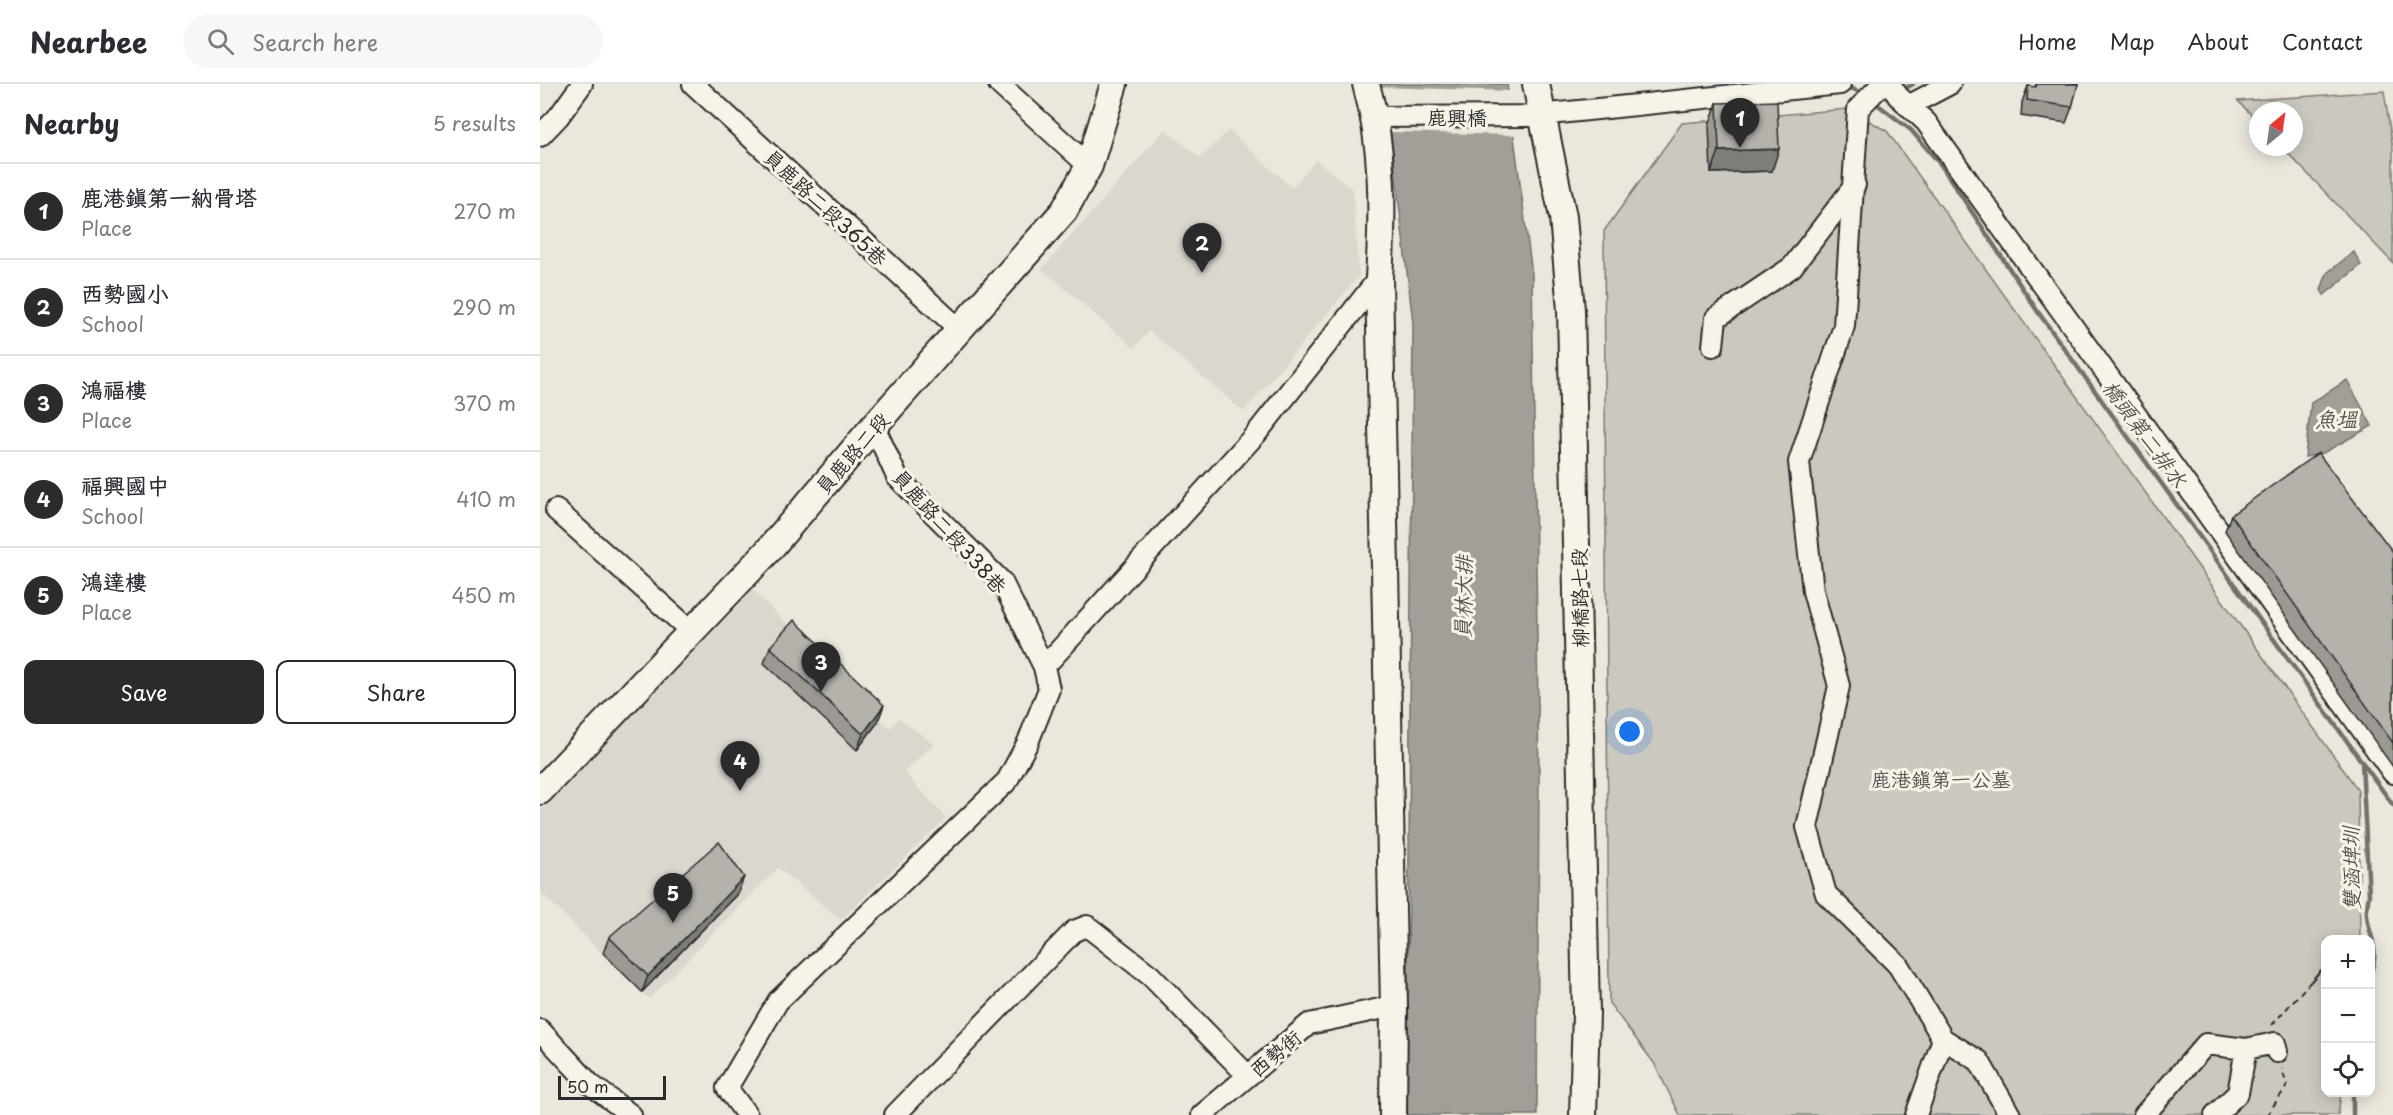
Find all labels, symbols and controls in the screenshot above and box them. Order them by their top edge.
search box [183,14,603,68]
text: Nearbee [30,20,147,63]
icon: search [204,25,237,58]
text: Search here [252,25,378,58]
text: Home [2018,25,2077,57]
text: Map [2110,25,2155,57]
text: About [2188,25,2249,57]
text: Contact [2282,25,2363,57]
pin: 1 [1720,98,1760,148]
street label: 鹿興橋 [1427,102,1487,132]
north arrow [2249,102,2303,156]
text: Nearby [24,104,119,143]
text: 5 results [433,108,516,138]
street label: 員鹿路二段365巷 [757,142,895,273]
text: 鹿港鎮第一納骨塔 [81,180,257,213]
text: 1 [39,196,48,226]
text: 270 m [453,196,516,226]
text: Place [81,213,132,243]
pin: 2 [1182,224,1222,273]
text: 西勢國小 [81,276,169,309]
text: 2 [36,292,51,322]
text: 290 m [452,292,516,322]
text: School [81,309,144,339]
text: 鴻福樓 [81,372,147,405]
water label: 橋頭第二排水 [2096,373,2197,494]
text: 3 [37,388,50,418]
text: 370 m [453,388,516,418]
water label: 魚塭 [2315,402,2359,434]
text: Place [81,405,132,435]
street label: 員鹿路二段 [808,405,896,501]
street label: 員鹿路二段338巷 [886,462,1015,601]
text: 福興國中 [81,468,169,501]
text: 4 [37,484,50,514]
text: 410 m [456,484,516,514]
text: School [81,501,144,531]
street label: 柳橋路七段 [1563,548,1595,648]
water label: 員林大排 [1445,553,1479,639]
text: 鴻達樓 [81,564,147,597]
text: 5 [37,580,50,610]
text: 450 m [451,580,516,610]
text: Place [81,597,132,627]
pin: 3 [802,642,840,692]
button: Save [24,660,264,724]
button: Share [276,660,516,724]
your location [1615,717,1644,746]
pin: 4 [720,742,760,791]
park label: 鹿港鎮第一公墓 [1871,764,2011,794]
water label: 雙涵埤圳 [2333,825,2367,911]
pin: 5 [654,874,692,923]
map controls [2321,935,2375,1097]
button: + [2321,935,2375,989]
button: − [2321,989,2375,1043]
street label: 西勢街 [1242,1022,1308,1084]
button: locate [2321,1043,2375,1097]
scale bar [558,1073,666,1100]
text: 50 m [567,1074,608,1098]

